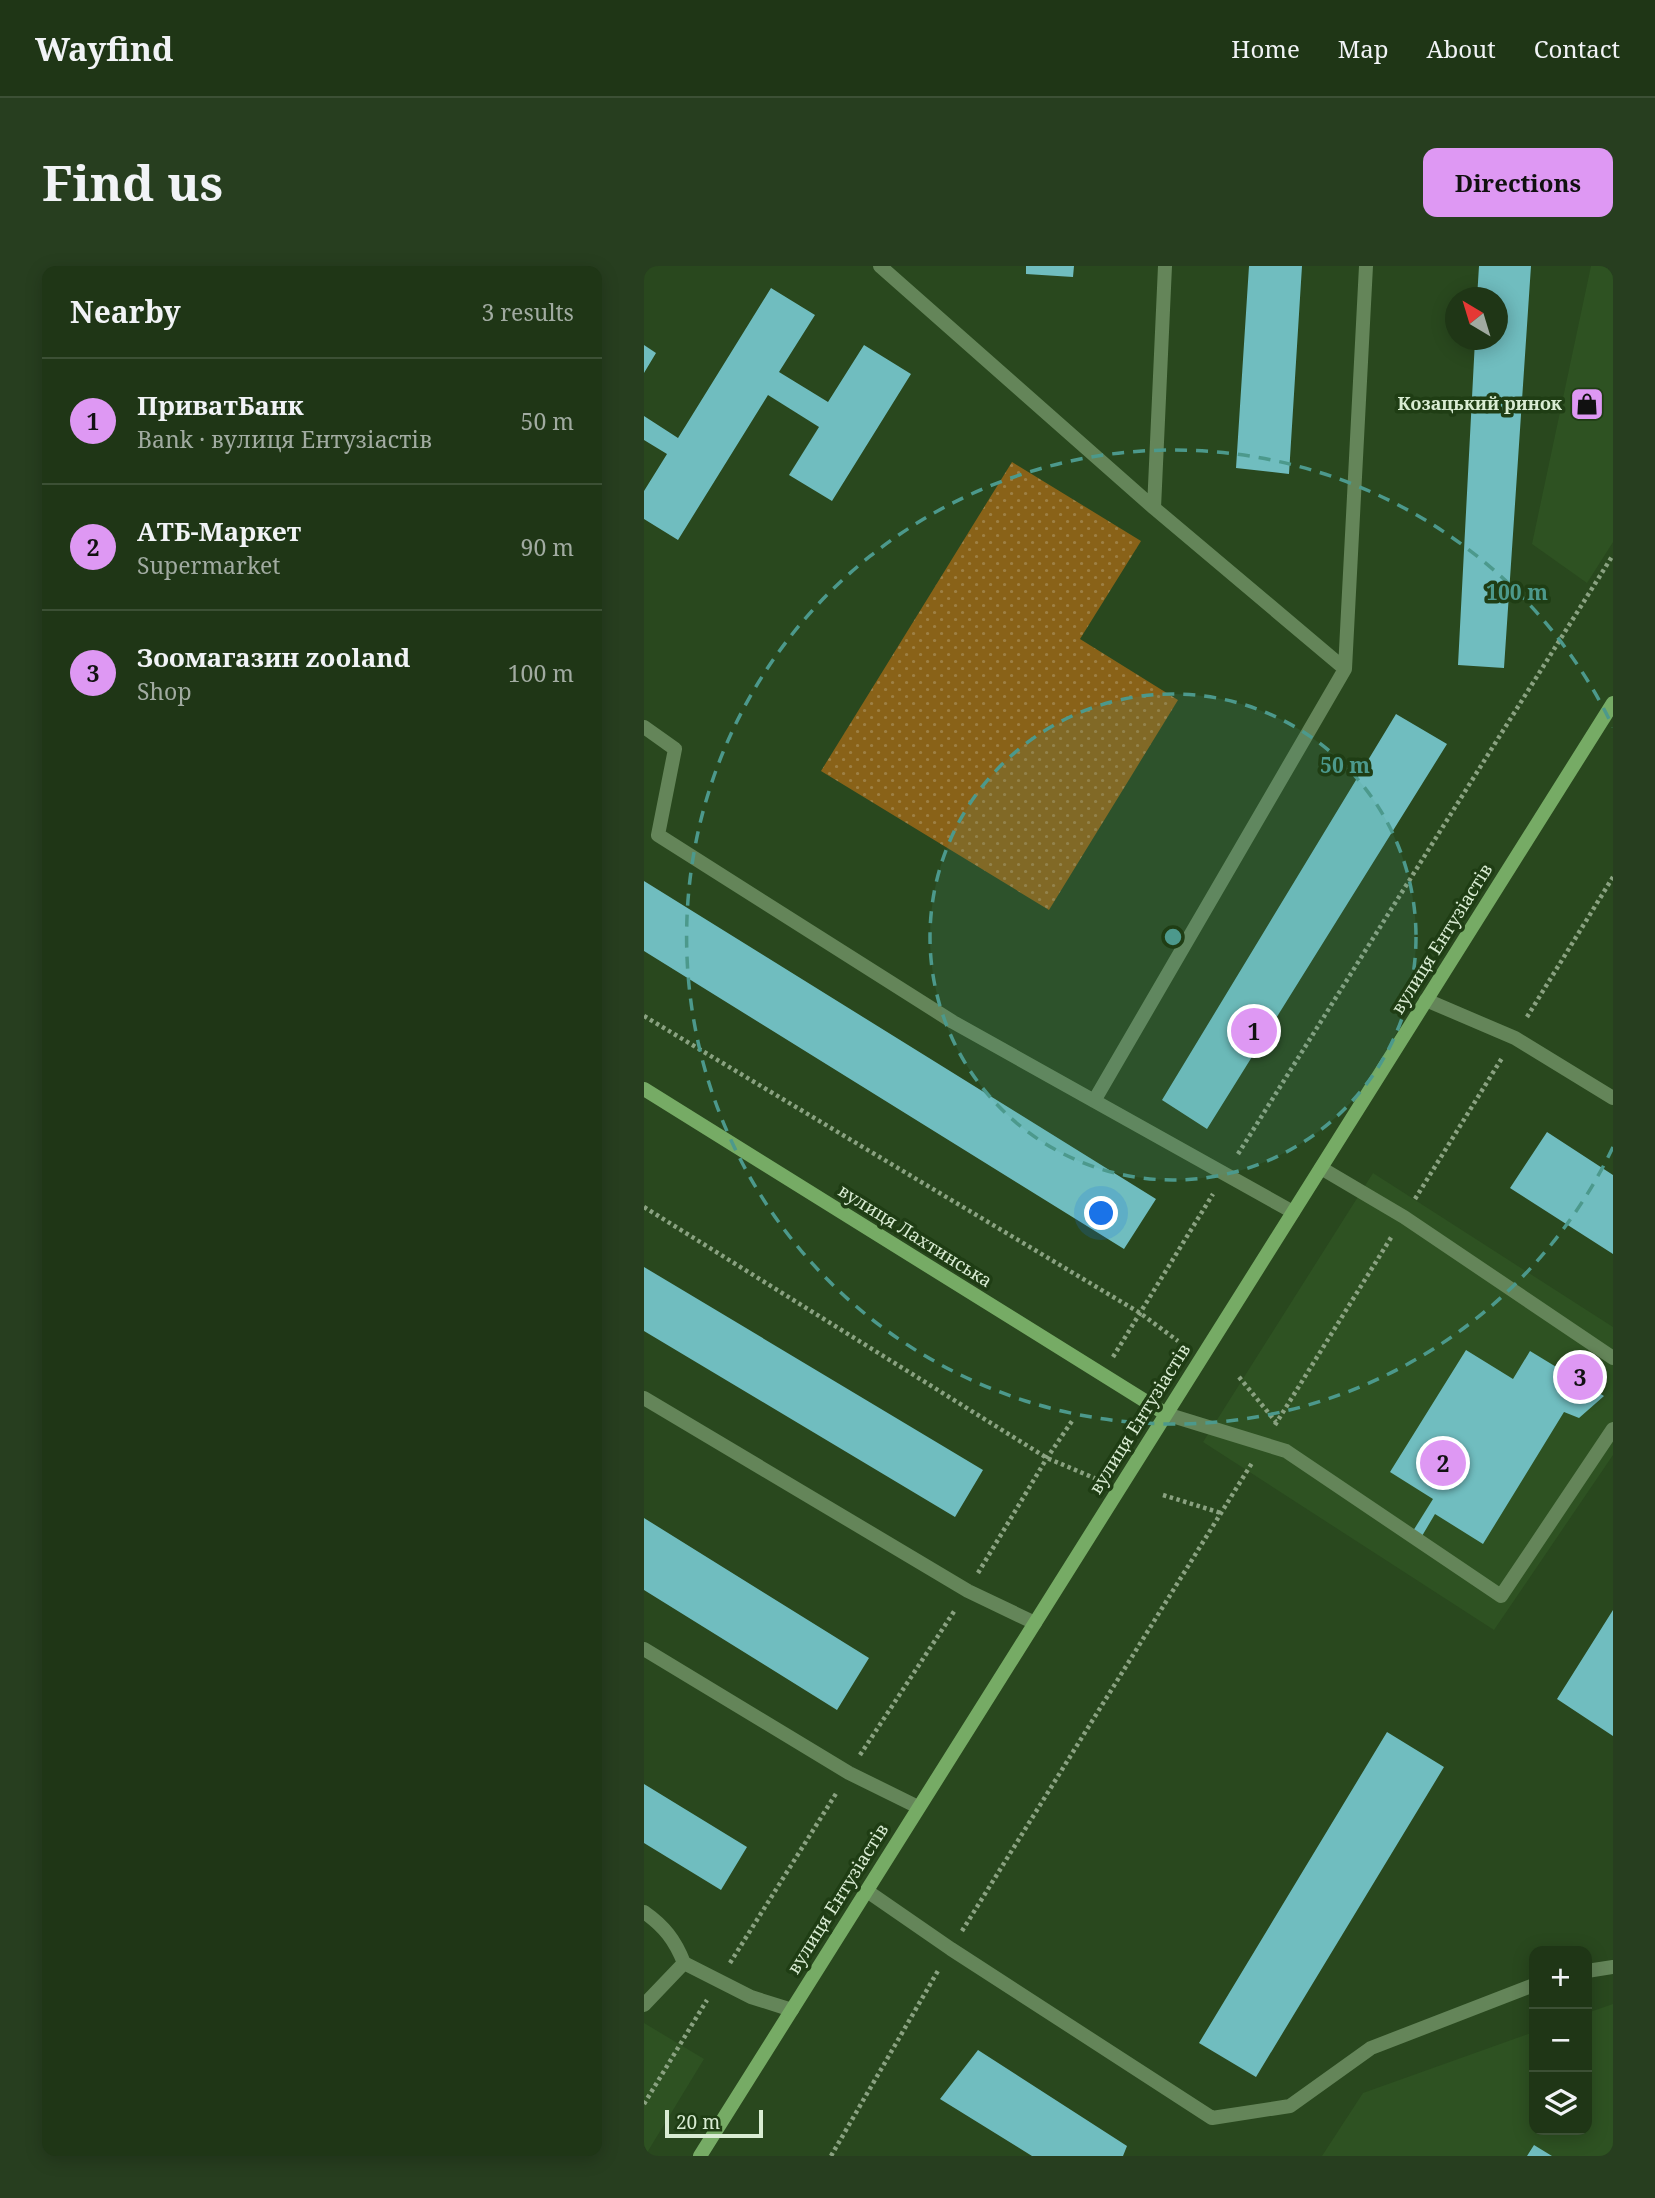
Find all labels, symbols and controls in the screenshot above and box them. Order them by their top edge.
text: Wayfind [35,26,174,71]
text: Home [1231,32,1300,65]
text: Map [1338,32,1389,65]
text: About [1427,32,1496,65]
text: Contact [1534,32,1620,65]
button: Directions [1423,148,1613,217]
text: Find us [42,149,223,215]
north arrow [1445,287,1508,350]
text: Nearby [70,291,181,332]
text: 3 results [481,296,574,328]
shop icon: Козацький ринок [1568,385,1606,423]
text: ПриватБанк [137,387,304,423]
place label: Козацький ринок [1397,391,1563,415]
text: 1 [87,405,100,437]
text: 50 m [521,405,574,437]
text: Bank · вулиця Ентузіастів [137,423,432,455]
text: АТБ-Маркет [137,513,301,549]
text: 2 [87,531,100,563]
text: 90 m [521,531,574,563]
text: Supermarket [137,549,280,581]
text: 100 m [1486,578,1548,606]
text: Зоомагазин zooland [137,639,411,675]
text: 3 [87,657,100,689]
text: 100 m [508,657,574,689]
text: Shop [137,675,192,707]
text: 50 m [1320,751,1370,779]
street label: вулиця Ентузіастів [1385,859,1497,1018]
centre of rings [1161,925,1185,949]
pin: 1 [1231,1005,1277,1057]
street label: вулиця Лахтинська [834,1178,997,1292]
your location [1084,1196,1118,1230]
street label: вулиця Ентузіастів [1083,1339,1195,1498]
pin: 3 [1557,1351,1603,1403]
pin: 2 [1420,1437,1466,1489]
street label: вулиця Ентузіастів [781,1819,893,1978]
map controls [1529,1946,1592,2135]
button: + [1529,1946,1592,2009]
button: − [1529,2009,1592,2072]
button: layers [1529,2072,1592,2135]
scale bar [665,2107,763,2139]
text: 20 m [676,2109,720,2135]

